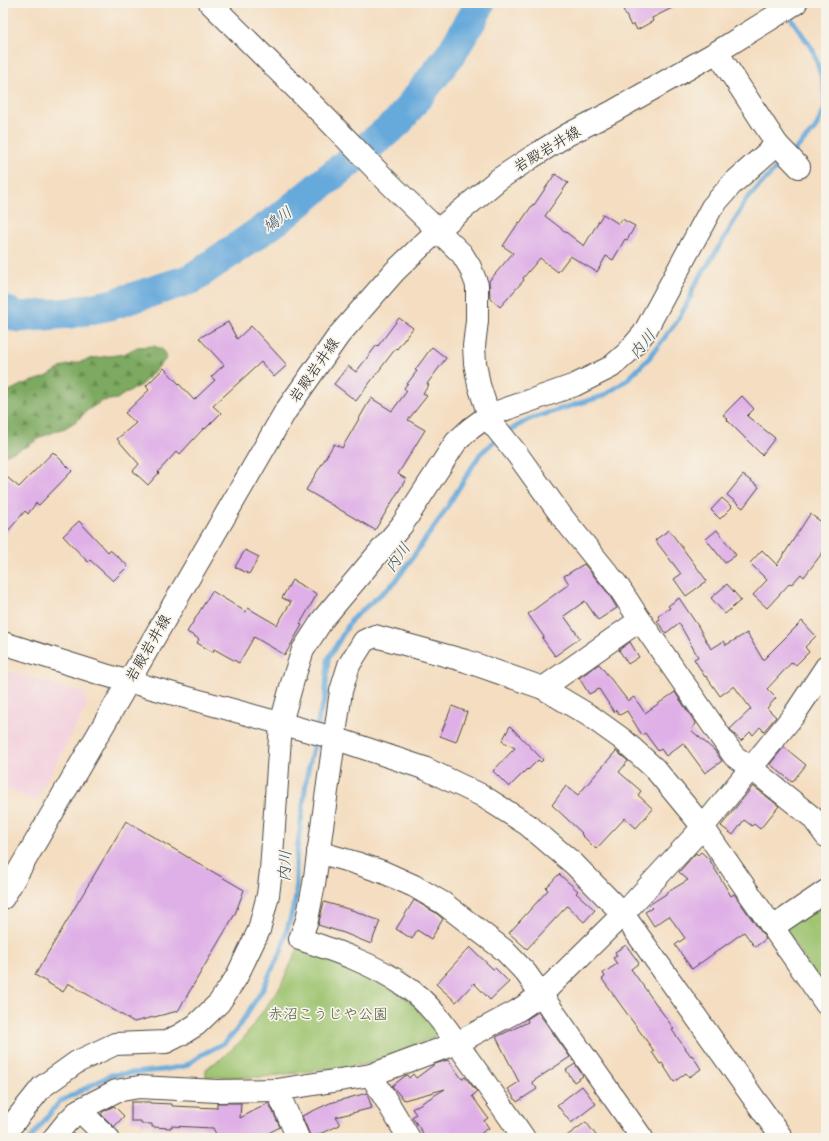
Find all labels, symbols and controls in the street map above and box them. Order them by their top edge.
street label: 岩殿岩井線 [510,122,585,178]
water label: 鳩川 [259,202,297,238]
water label: 内川 [625,326,661,364]
street label: 岩殿岩井線 [285,334,345,407]
water label: 内川 [380,539,416,577]
street label: 岩殿岩井線 [121,611,176,686]
water label: 内川 [274,850,297,883]
park label: 赤沼こうじや公園 [268,1005,388,1025]

